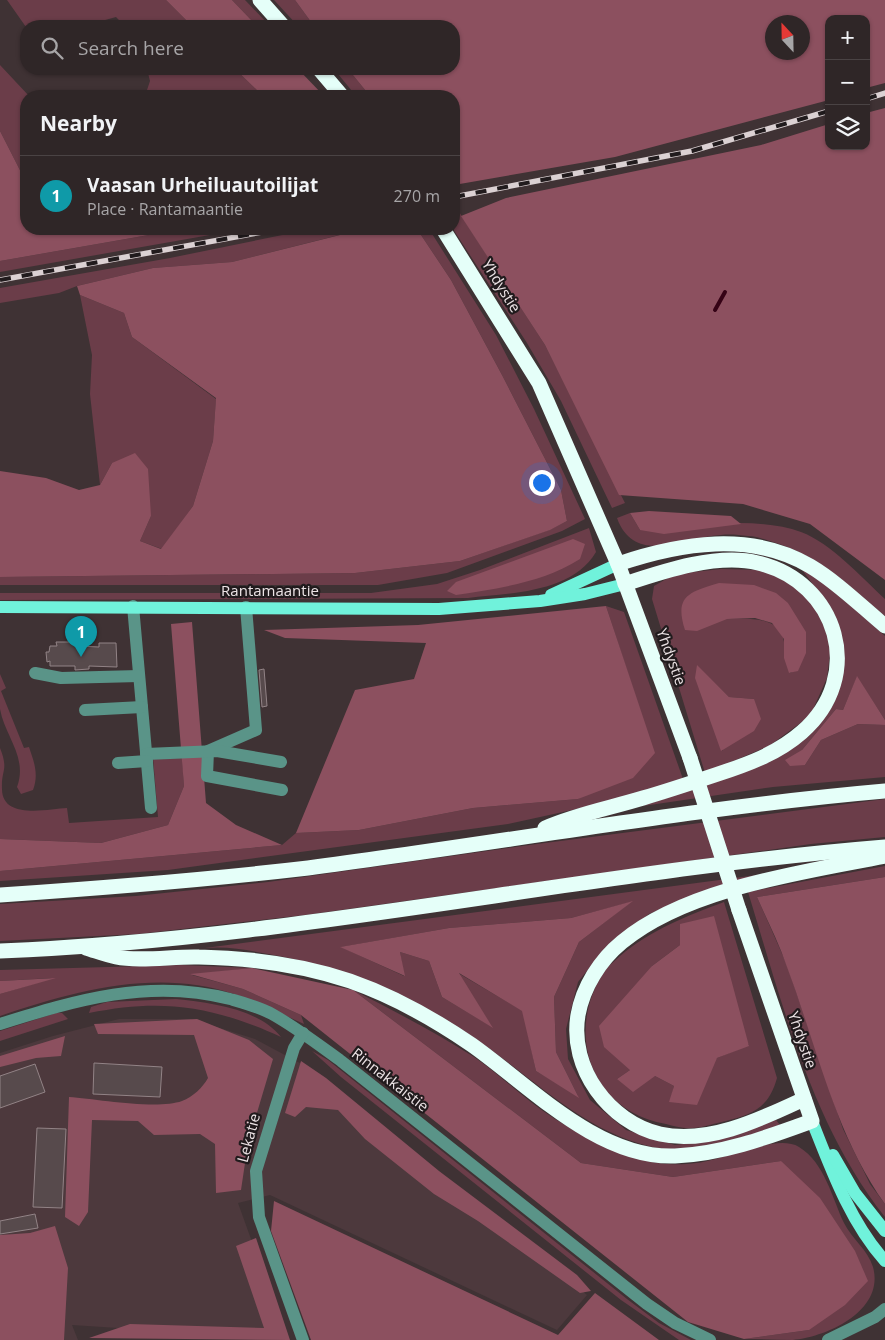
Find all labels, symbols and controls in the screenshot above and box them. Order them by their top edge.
north arrow [765,15,810,60]
map controls [825,15,870,150]
button: + [825,15,870,60]
search box [20,20,460,75]
icon: search [38,34,66,62]
text: Search here [78,35,184,61]
button: − [825,60,870,105]
button: layers [825,105,870,150]
text: Nearby [40,109,117,137]
text: Vaasan Urheiluautoilijat [87,172,318,198]
text: 1 [51,185,61,207]
text: 270 m [394,185,440,207]
text: Place · Rantamaantie [87,198,243,220]
street label: Yhdystie [478,255,526,316]
your location [529,470,555,496]
street label: Rantamaantie [221,580,319,600]
pin: 1 [65,616,97,657]
street label: Yhdystie [652,626,691,688]
street label: Yhdystie [784,1009,822,1071]
street label: Rinnakkaistie [348,1043,433,1116]
street label: Lekatie [232,1111,264,1164]

